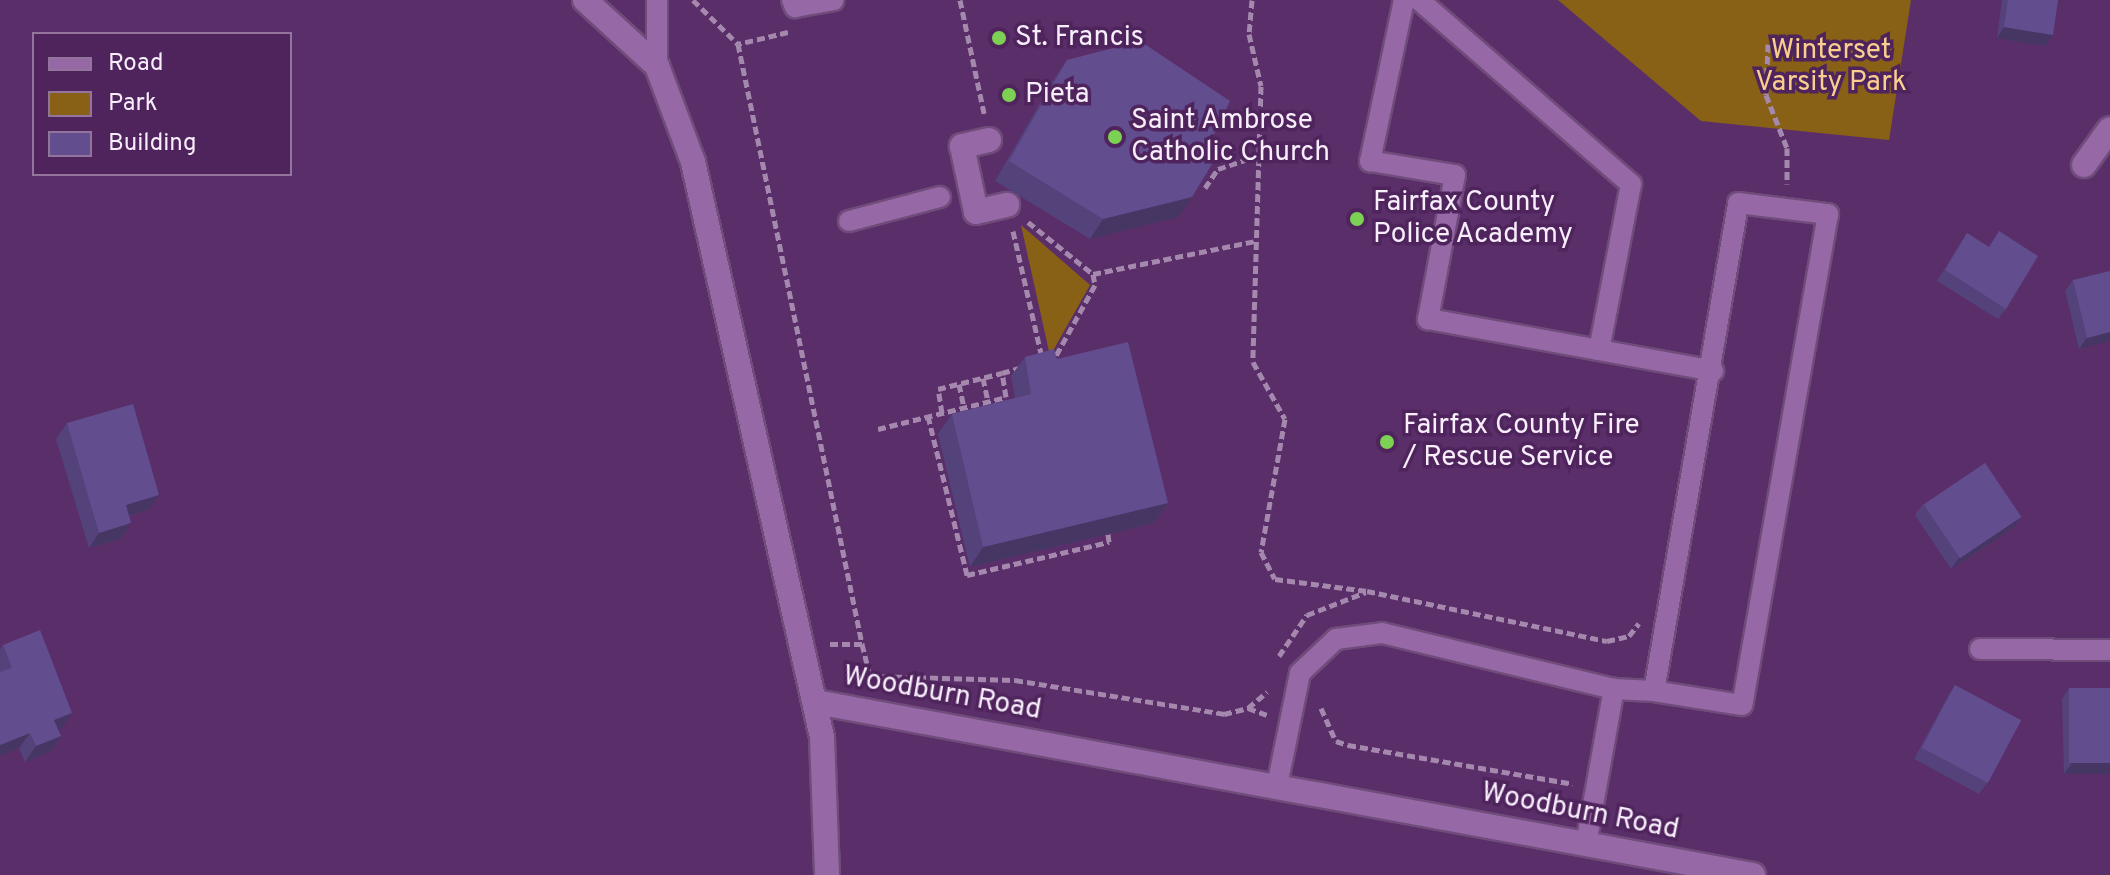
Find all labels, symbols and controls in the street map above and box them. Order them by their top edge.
place label: St. Francis [1015,21,1144,55]
marker: St. Francis [990,29,1008,47]
legend [32,32,292,176]
park label: Winterset Varsity Park [1755,34,1907,100]
text: Road [108,49,164,79]
place label: Pieta [1025,78,1090,112]
marker: Pieta [1000,86,1018,104]
text: Park [108,89,158,119]
place label: Saint Ambrose Catholic Church [1131,104,1330,170]
marker: Saint Ambrose Catholic Church [1106,128,1124,146]
text: Building [108,129,197,159]
place label: Fairfax County Police Academy [1373,186,1574,252]
marker: Fairfax County Police Academy [1348,210,1366,228]
place label: Fairfax County Fire / Rescue Service [1403,409,1640,475]
marker: Fairfax County Fire / Rescue Service [1378,433,1396,451]
street label: Woodburn Road [840,660,1044,728]
street label: Woodburn Road [1478,776,1682,848]

